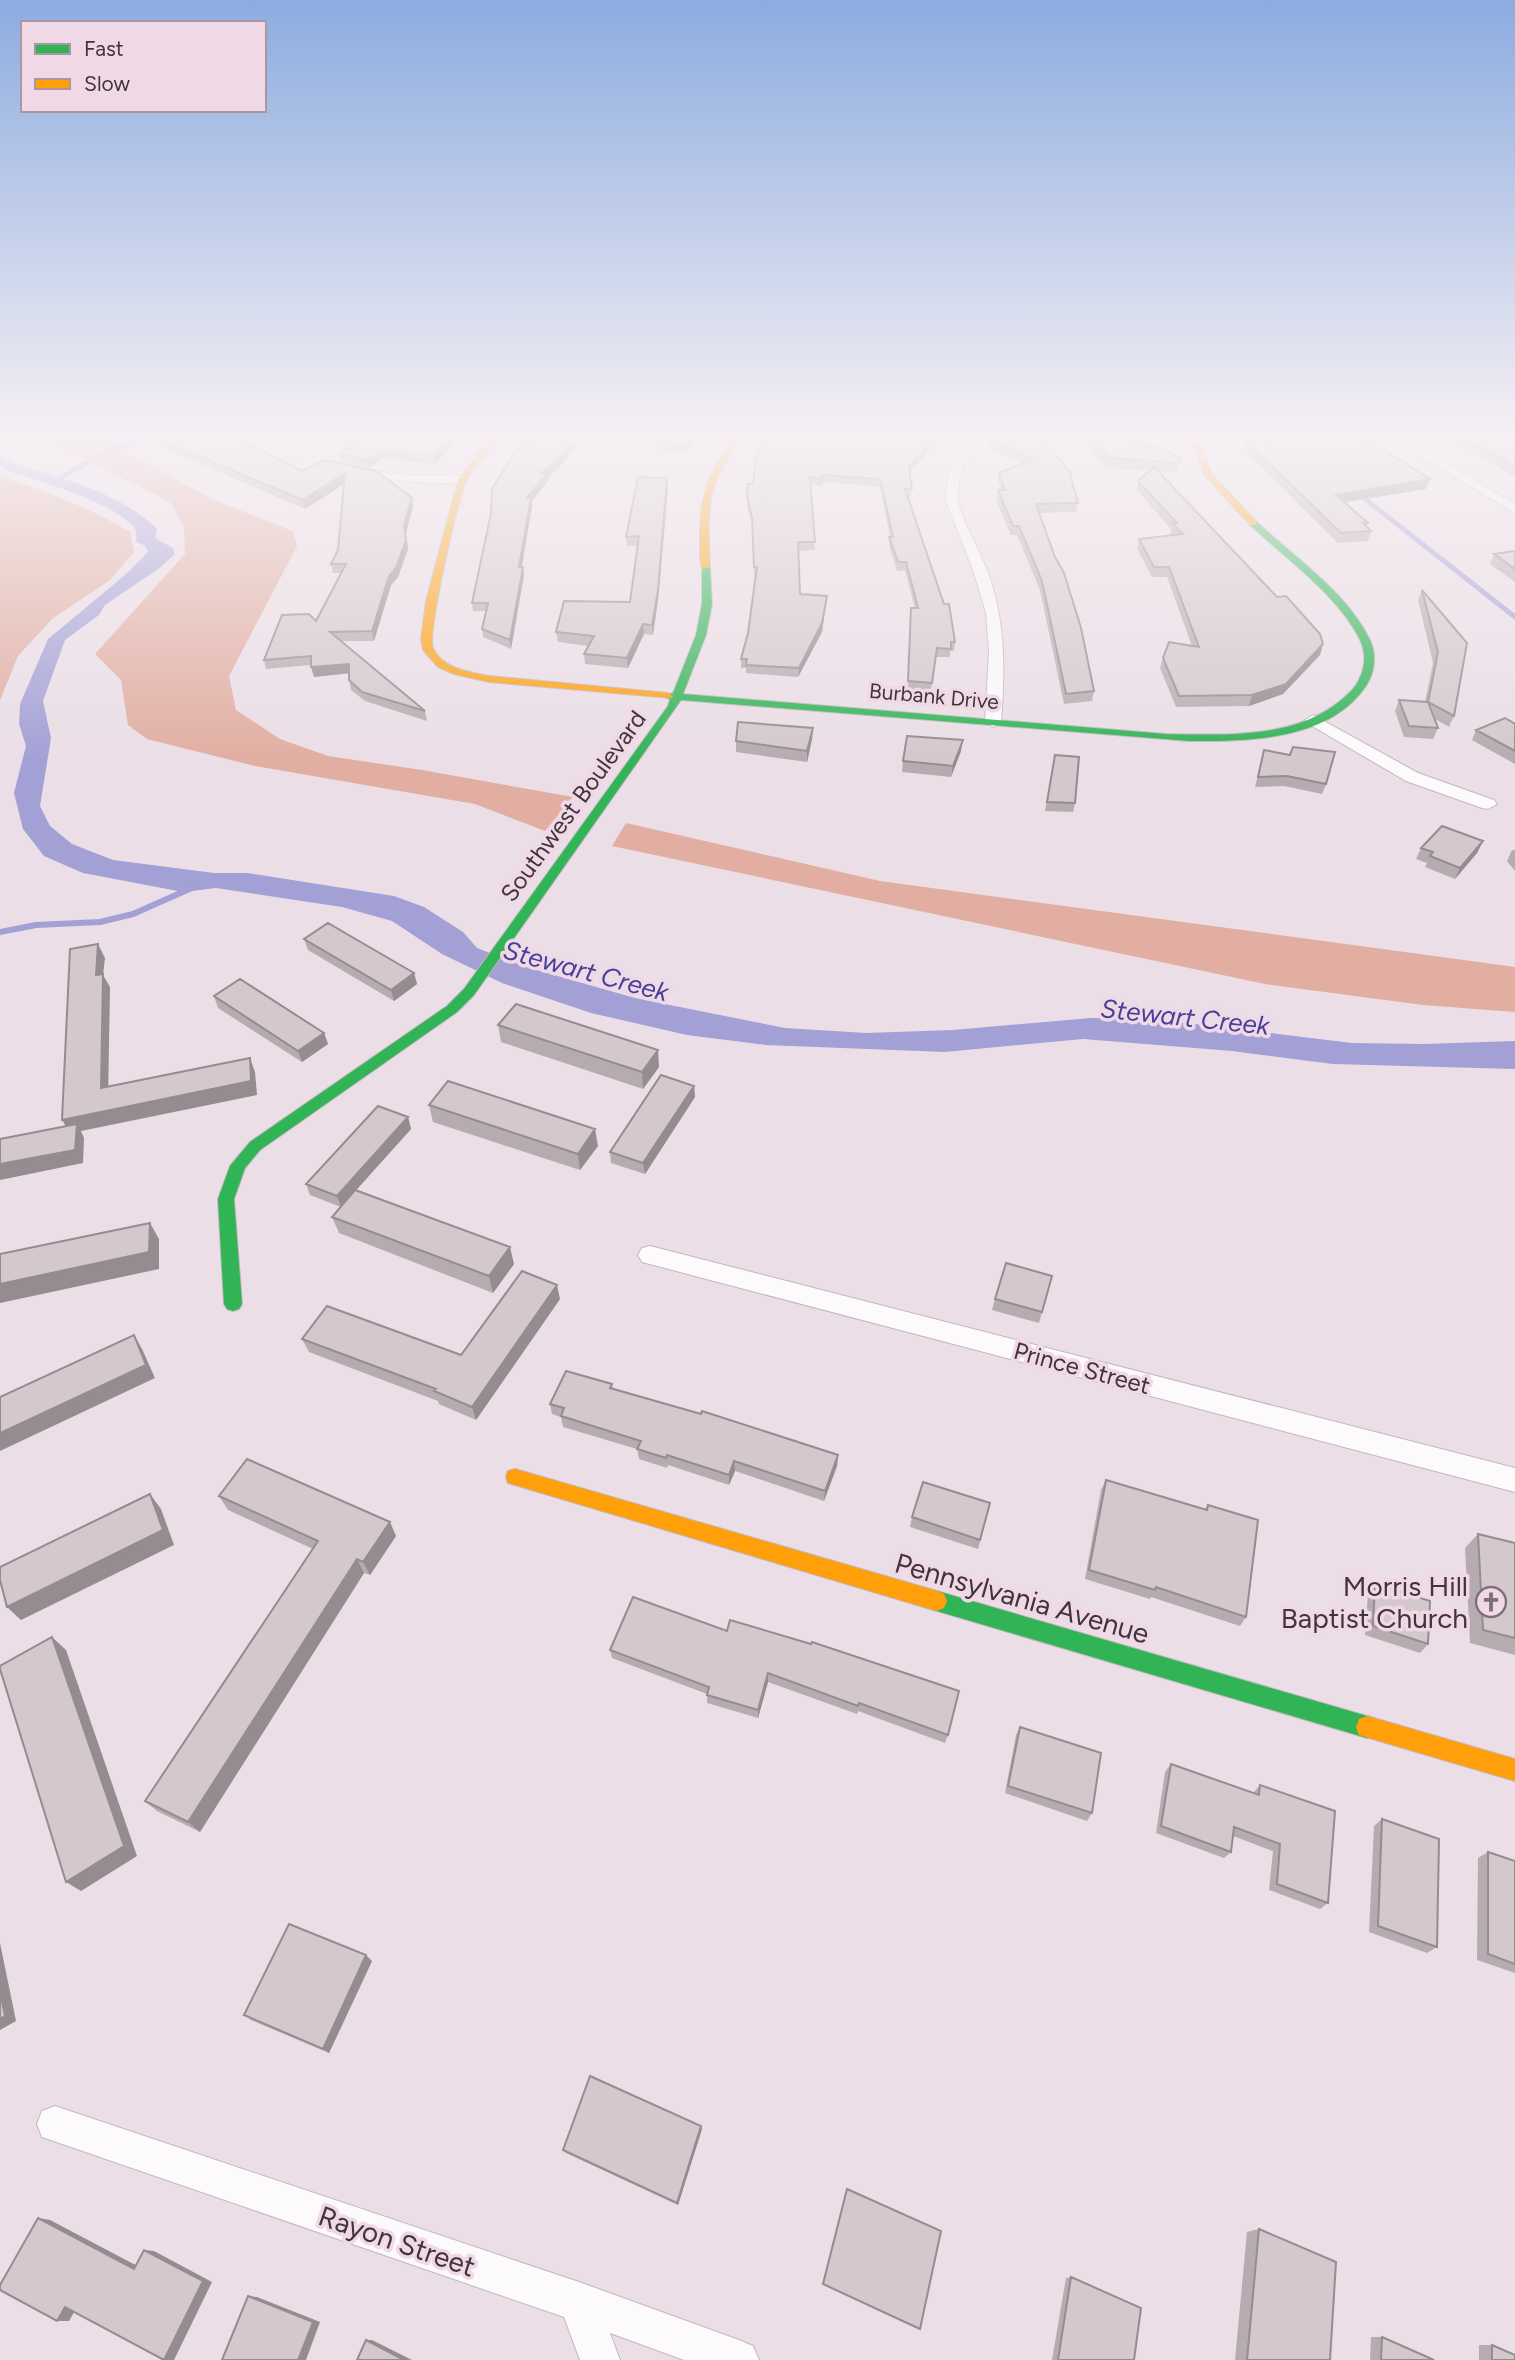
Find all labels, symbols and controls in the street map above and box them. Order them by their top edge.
legend [21,21,266,112]
text: Fast [84,36,124,61]
text: Slow [84,71,130,96]
street label: Burbank Drive [868,678,1000,714]
street label: Southwest Boulevard [494,705,652,907]
water label: Stewart Creek [500,934,673,1009]
water label: Stewart Creek [1099,992,1272,1042]
street label: Prince Street [1011,1336,1153,1400]
street label: Pennsylvania Avenue [891,1545,1153,1651]
place label: Morris Hill Baptist Church [1281,1569,1468,1635]
church icon: Morris Hill Baptist Church [1474,1585,1508,1619]
street label: Rayon Street [314,2198,480,2284]

